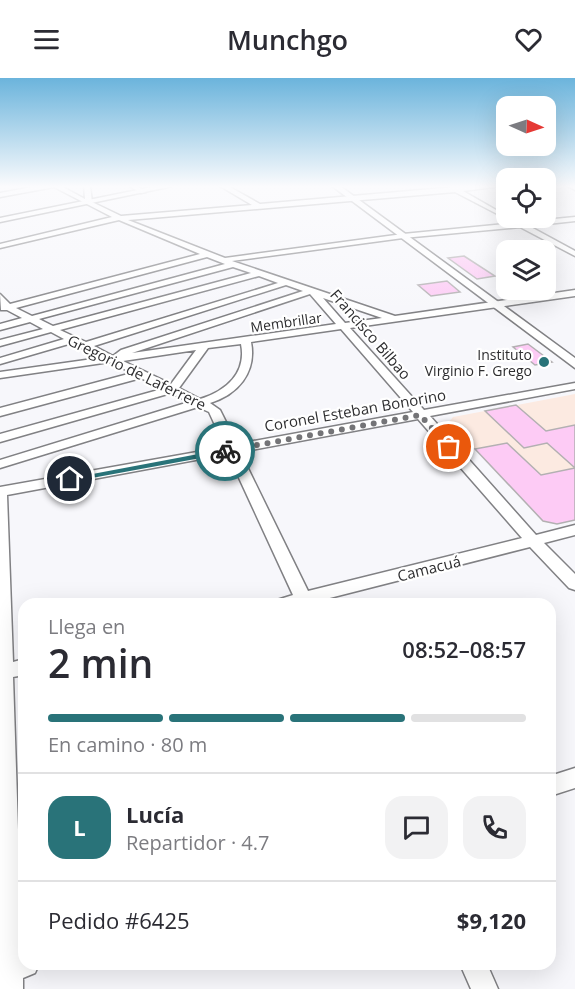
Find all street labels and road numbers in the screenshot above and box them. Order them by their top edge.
street label: Francisco Bilbao [326,285,416,383]
street label: Membrillar [249,308,323,336]
street label: Gregorio de Laferrere [64,330,210,414]
street label: Coronel Esteban Bonorino [263,384,447,436]
street label: Camacuá [395,550,463,586]

